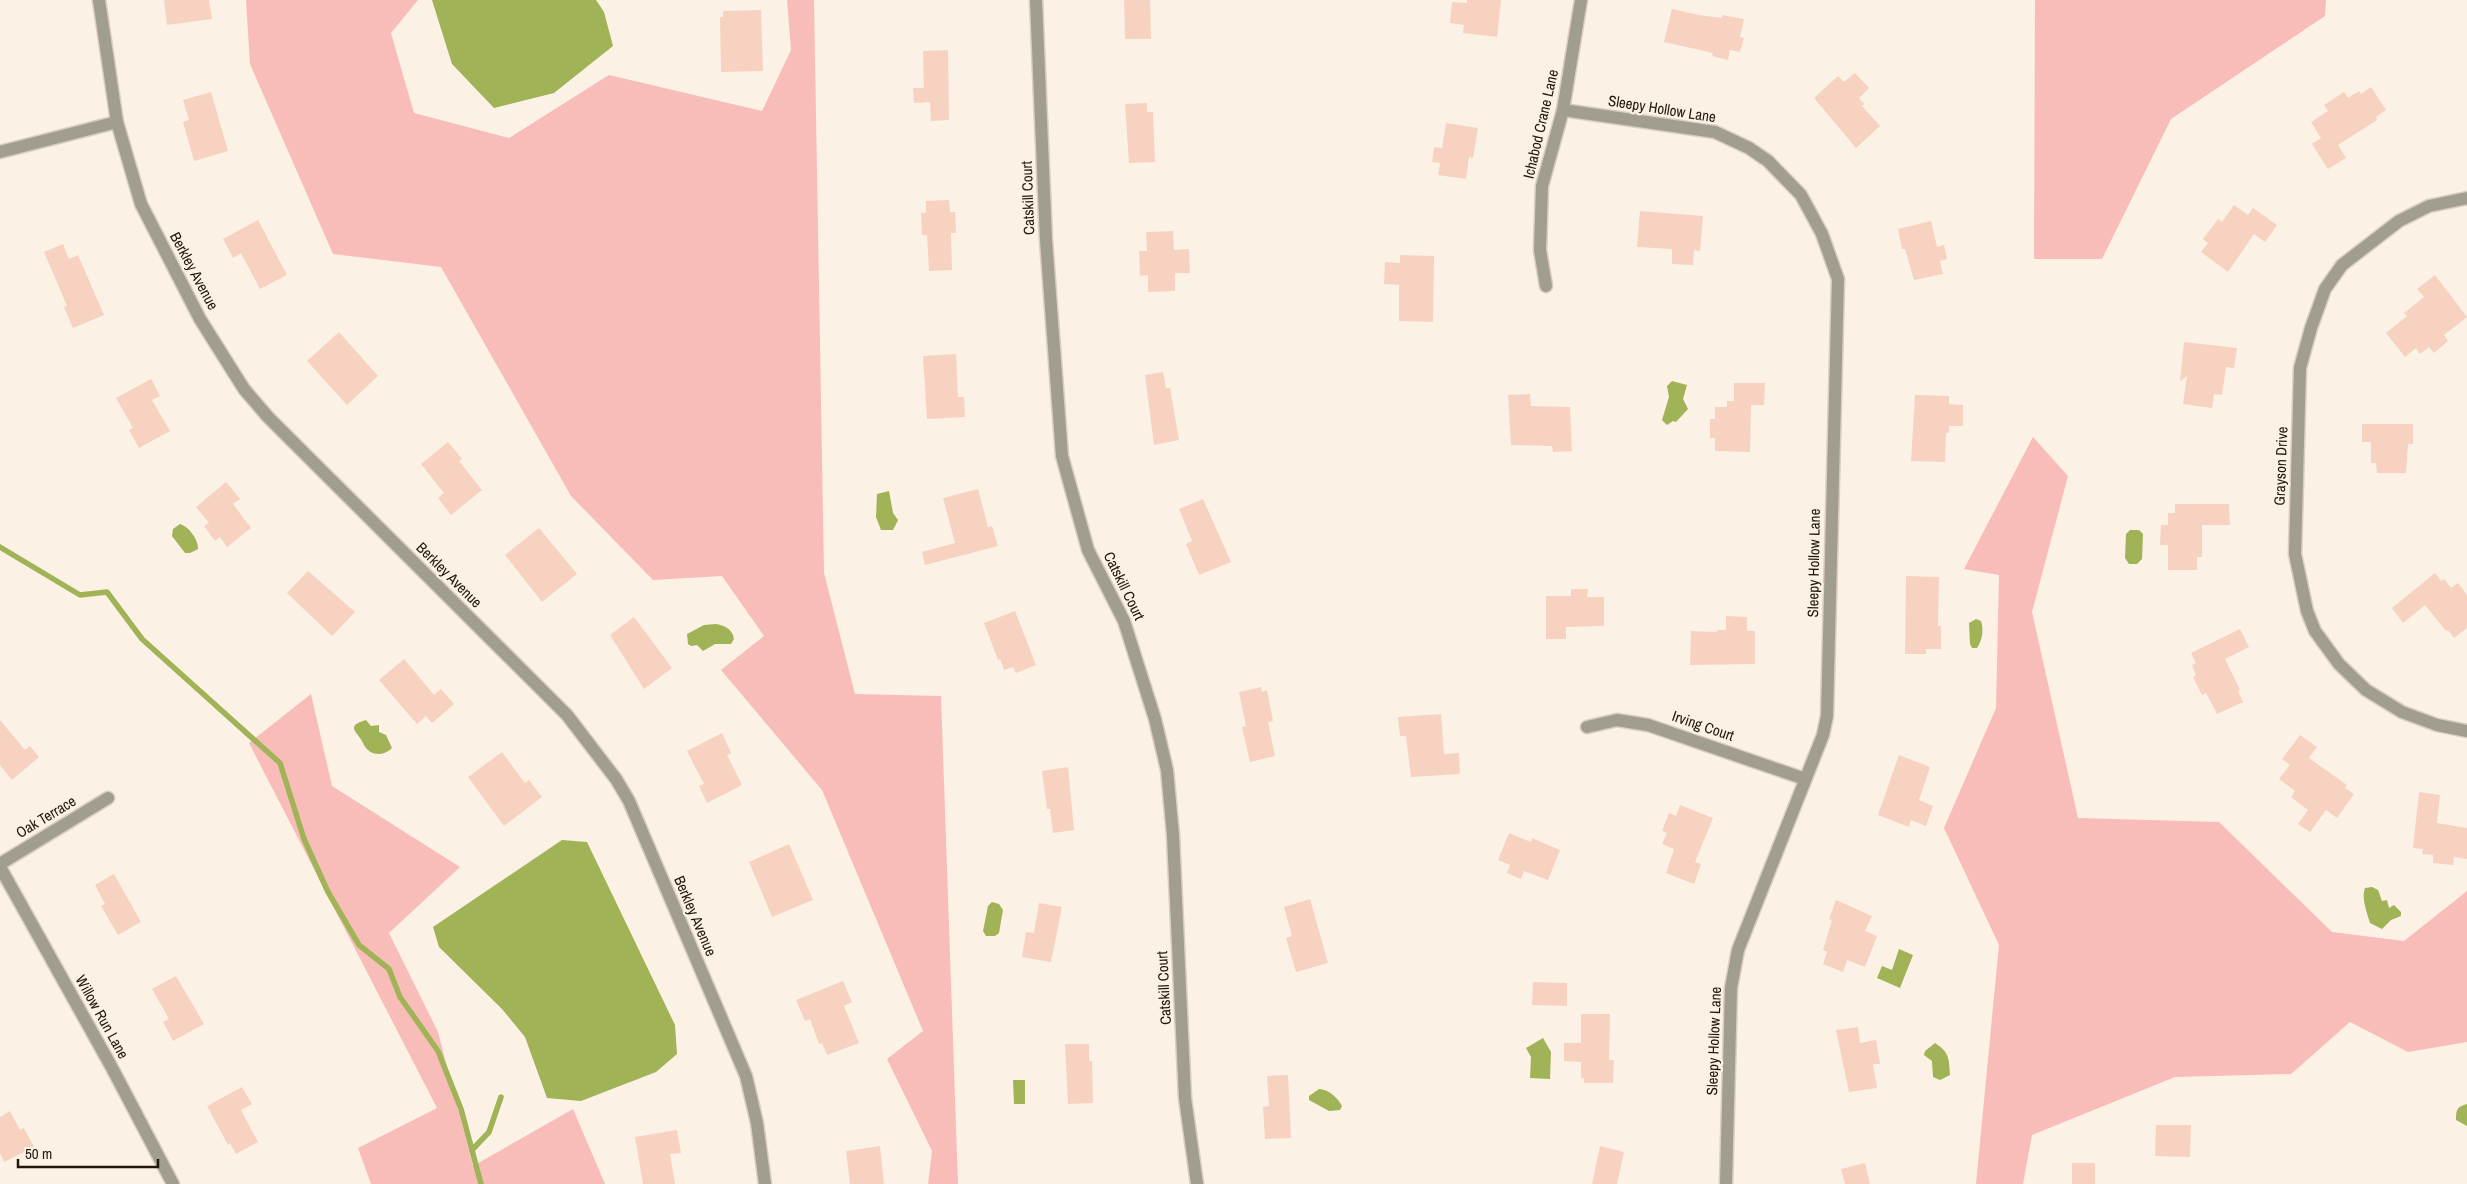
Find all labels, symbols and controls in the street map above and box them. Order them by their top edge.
street label: Ichabod Crane Lane [1518,67,1563,181]
street label: Sleepy Hollow Lane [1607,90,1718,127]
street label: Catskill Court [1016,160,1039,235]
street label: Berkley Avenue [165,228,224,313]
street label: Grayson Drive [2269,426,2292,506]
street label: Sleepy Hollow Lane [1802,508,1825,618]
street label: Berkley Avenue [412,537,487,612]
street label: Catskill Court [1099,548,1150,624]
street label: Irving Court [1669,705,1738,746]
street label: Oak Terrace [12,790,80,843]
street label: Berkley Avenue [669,872,722,959]
street label: Catskill Court [1151,950,1176,1025]
street label: Willow Run Lane [71,971,134,1063]
street label: Sleepy Hollow Lane [1701,986,1726,1096]
scale bar [18,1136,158,1168]
text: 50 m [25,1143,52,1164]

